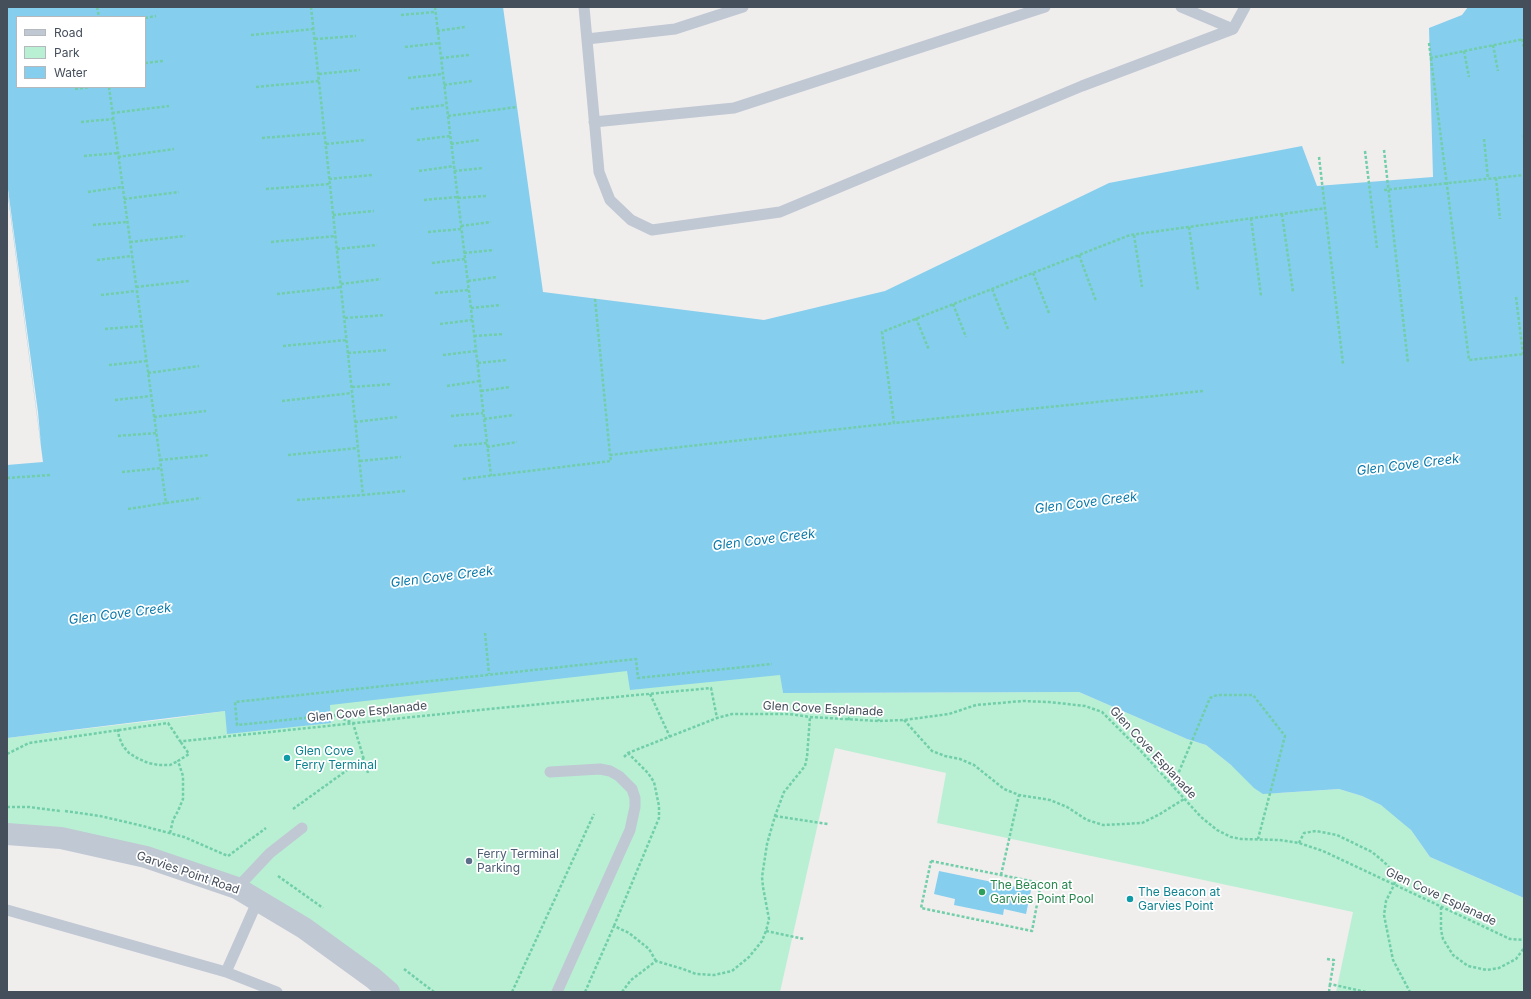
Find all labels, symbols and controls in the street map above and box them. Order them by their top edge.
legend [16,16,146,88]
text: Road [54,25,83,40]
text: Park [54,45,80,60]
text: Water [54,65,87,80]
water label: Glen Cove Creek [1356,451,1460,479]
water label: Glen Cove Creek [1034,489,1138,517]
water label: Glen Cove Creek [712,526,816,554]
water label: Glen Cove Creek [390,563,494,591]
water label: Glen Cove Creek [68,600,172,628]
street label: Glen Cove Esplanade [306,699,428,725]
street label: Glen Cove Esplanade [762,699,884,719]
street label: Glen Cove Esplanade [1107,704,1199,802]
place label: Glen Cove Ferry Terminal [295,744,377,772]
marker: Glen Cove Ferry Terminal [282,753,292,763]
place label: Ferry Terminal Parking [477,847,559,875]
street label: Garvies Point Road [135,849,241,897]
marker: Ferry Terminal Parking [464,856,474,866]
street label: Glen Cove Esplanade [1383,865,1499,929]
place label: The Beacon at Garvies Point Pool [990,878,1094,906]
place label: The Beacon at Garvies Point [1138,885,1220,913]
marker: The Beacon at Garvies Point Pool [977,887,987,897]
marker: The Beacon at Garvies Point [1125,894,1135,904]

